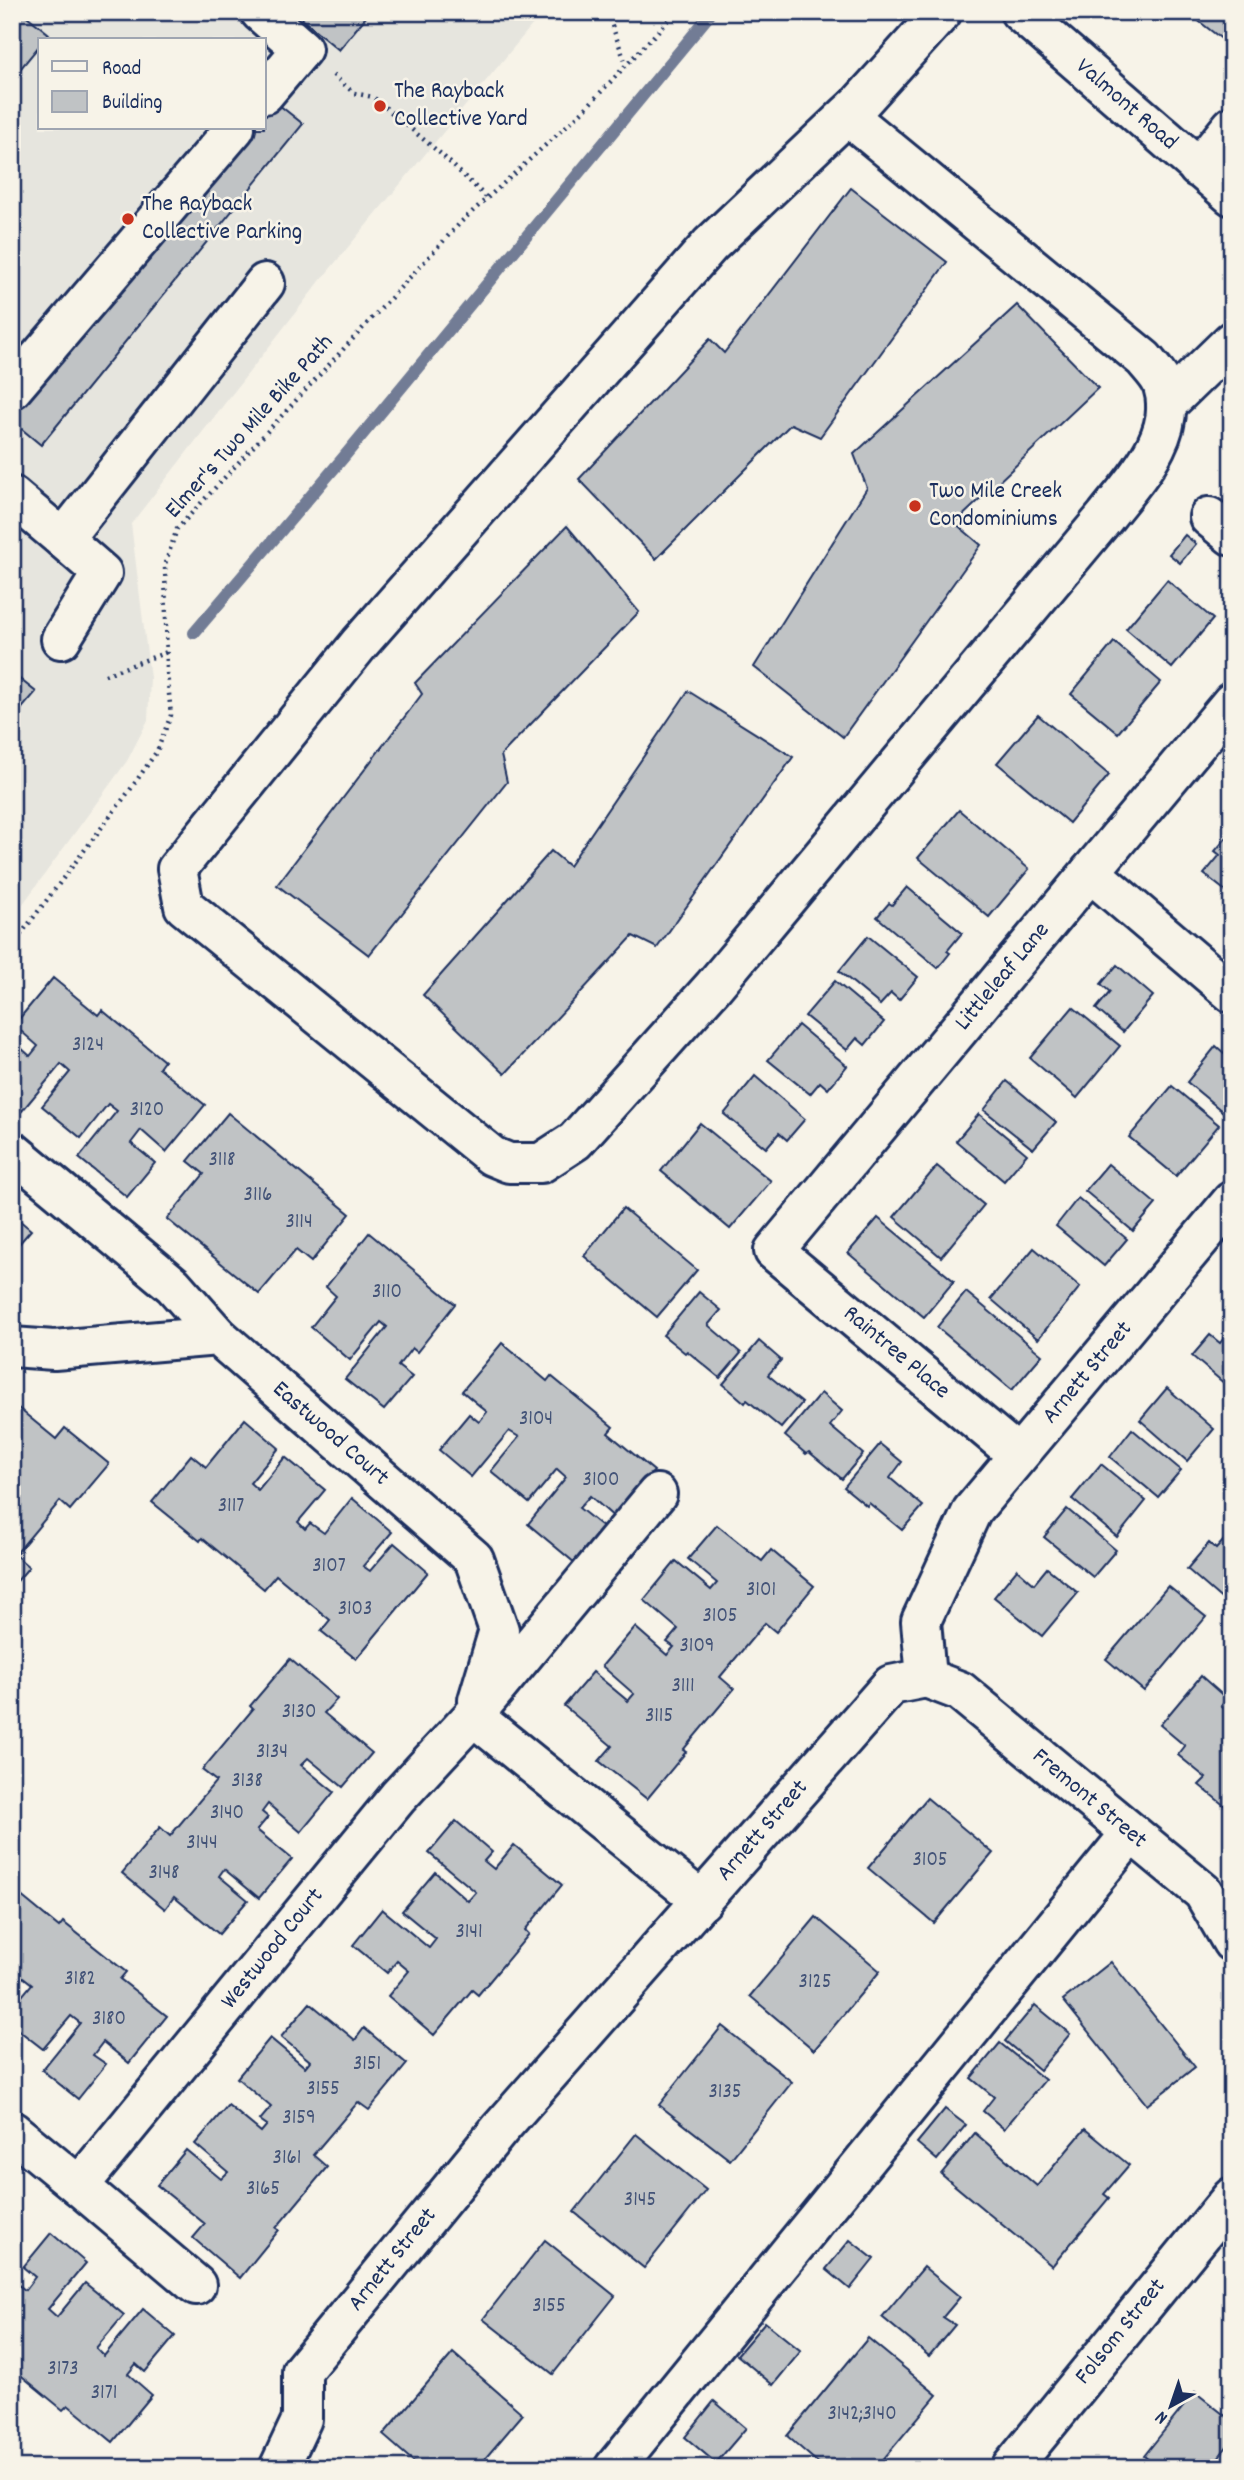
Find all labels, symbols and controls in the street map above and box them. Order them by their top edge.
legend [38,38,266,130]
street label: Valmont Road [1067,51,1185,159]
text: Road [102,55,141,85]
place label: The Rayback Collective Yard [394,75,528,137]
text: Building [102,89,162,119]
marker: The Rayback Collective Yard [372,98,388,114]
place label: The Rayback Collective Parking [142,188,302,250]
marker: The Rayback Collective Parking [120,211,136,227]
street label: Elmer's Two Mile Bike Path [158,327,342,527]
place label: Two Mile Creek Condominiums [929,475,1062,537]
marker: Two Mile Creek Condominiums [907,498,923,514]
street label: Littleleaf Lane [947,915,1059,1039]
house number: 3124 [72,1031,104,1061]
house number: 3120 [130,1096,164,1126]
house number: 3118 [209,1146,235,1176]
house number: 3116 [244,1181,272,1211]
house number: 3114 [285,1208,313,1238]
house number: 3110 [372,1278,402,1308]
street label: Raintree Place [835,1298,957,1408]
street label: Arnett Street [1035,1314,1141,1432]
street label: Eastwood Court [264,1373,396,1495]
house number: 3104 [519,1405,553,1435]
house number: 3100 [583,1466,619,1496]
house number: 3117 [218,1492,244,1522]
house number: 3107 [312,1552,346,1582]
house number: 3101 [746,1576,776,1606]
house number: 3103 [338,1595,372,1625]
house number: 3105 [702,1602,738,1632]
house number: 3109 [680,1632,715,1662]
house number: 3111 [671,1672,695,1702]
house number: 3130 [282,1698,316,1728]
house number: 3115 [645,1702,673,1732]
house number: 3134 [256,1738,288,1768]
street label: Fremont Street [1024,1741,1154,1857]
house number: 3138 [231,1767,263,1797]
street label: Arnett Street [709,1773,817,1889]
house number: 3140 [210,1799,244,1829]
house number: 3144 [186,1829,218,1859]
house number: 3105 [912,1846,948,1876]
house number: 3148 [148,1859,180,1889]
street label: Westwood Court [213,1881,333,2017]
house number: 3141 [455,1918,483,1948]
house number: 3182 [64,1965,96,1995]
house number: 3125 [799,1968,831,1998]
house number: 3180 [92,2005,126,2035]
house number: 3151 [353,2050,381,2080]
house number: 3155 [306,2075,340,2105]
house number: 3135 [709,2078,741,2108]
house number: 3159 [282,2104,316,2134]
house number: 3161 [273,2144,301,2174]
house number: 3165 [246,2175,280,2205]
house number: 3145 [624,2186,656,2216]
street label: Arnett Street [340,2201,446,2319]
street label: Folsom Street [1067,2271,1175,2393]
house number: 3155 [532,2292,566,2322]
house number: 3173 [47,2355,79,2385]
north arrow [1136,2372,1206,2442]
house number: 3171 [91,2379,117,2409]
house number: 3142;3140 [827,2400,897,2430]
text: N [1150,2403,1175,2430]

